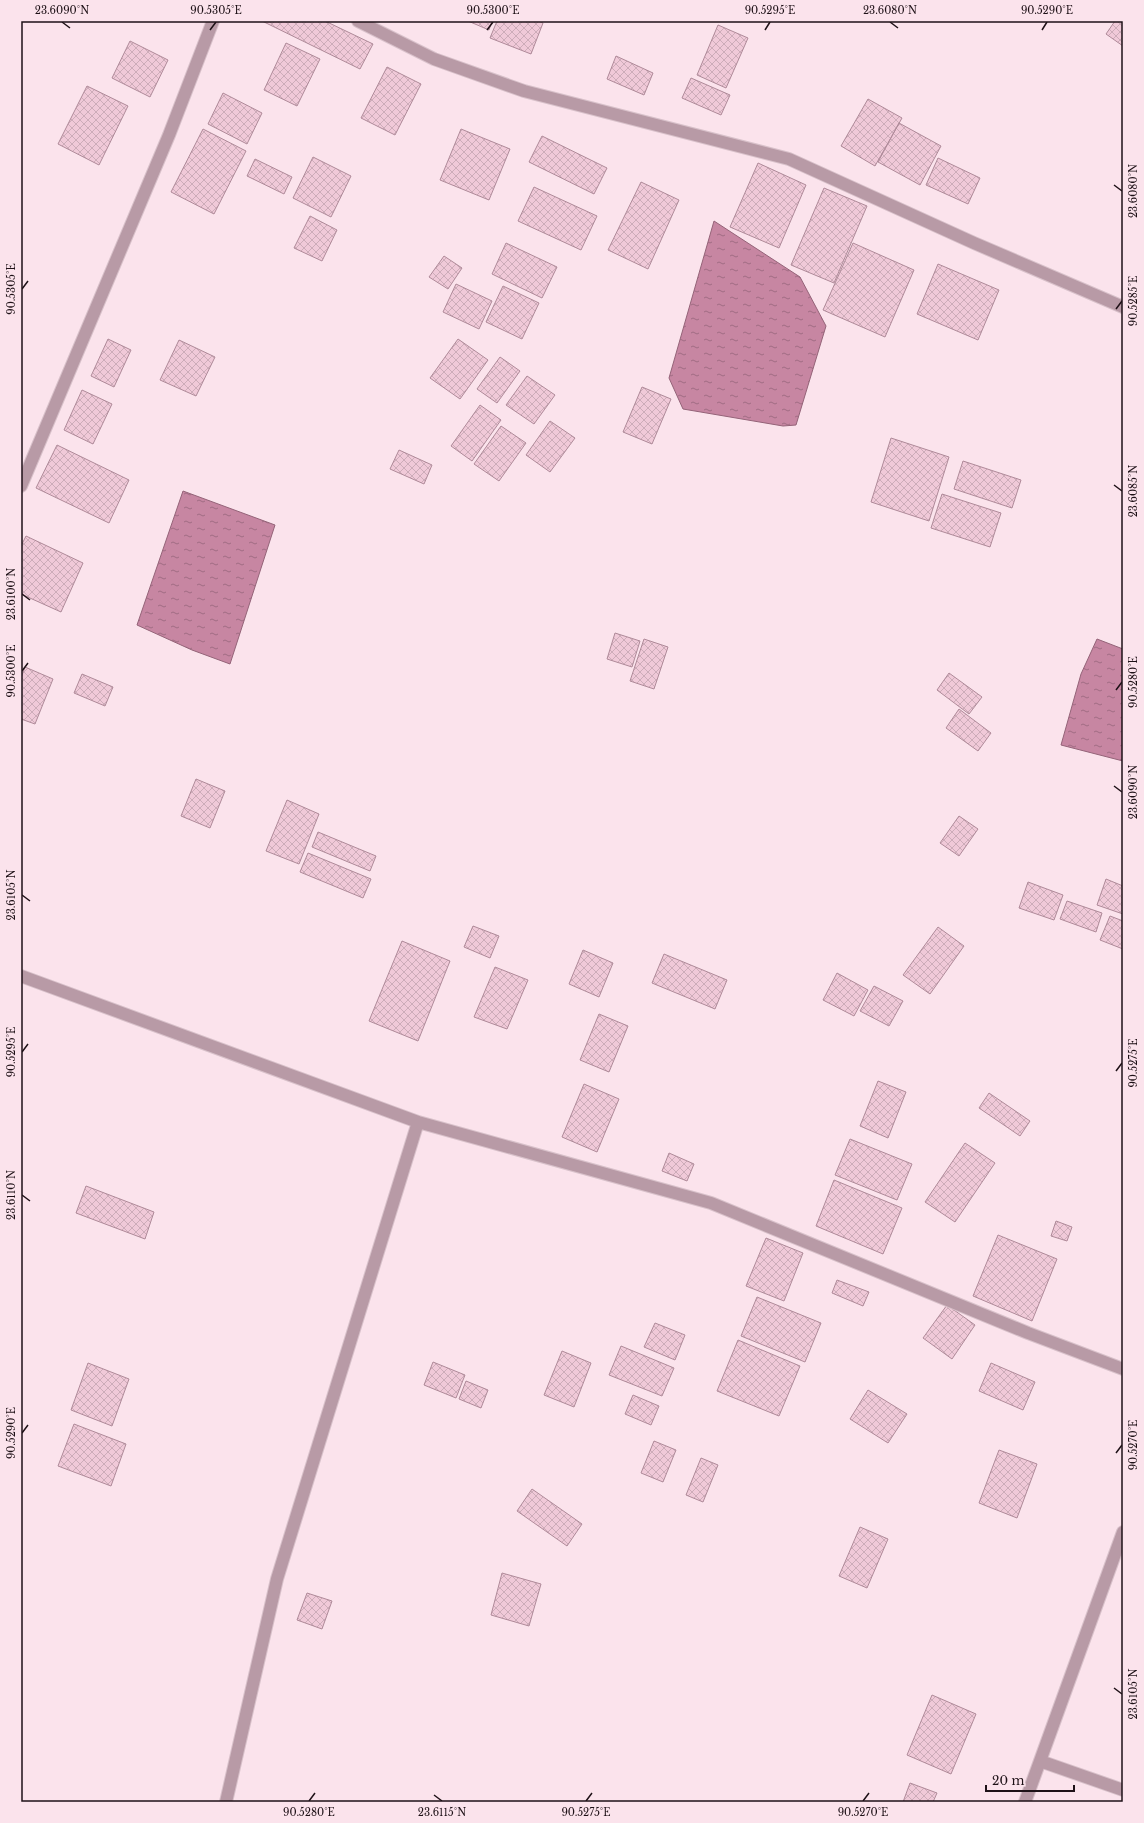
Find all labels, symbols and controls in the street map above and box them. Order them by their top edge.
text: 23.6090°N [35,4,89,17]
text: 90.5305°E [190,4,242,17]
text: 90.5300°E [467,4,519,17]
text: 90.5295°E [745,4,795,17]
text: 23.6080°N [863,4,917,17]
text: 90.5290°E [1021,4,1073,17]
text: 23.6080°N [1127,164,1140,218]
text: 90.5305°E [5,263,18,315]
text: 90.5285°E [1127,276,1140,326]
text: 23.6085°N [1127,465,1140,517]
text: 23.6100°N [5,568,18,620]
text: 90.5300°E [5,645,18,697]
text: 90.5280°E [1127,656,1140,708]
text: 23.6090°N [1127,765,1140,819]
text: 23.6105°N [5,869,18,921]
text: 90.5295°E [5,1027,18,1077]
text: 90.5275°E [1127,1038,1140,1088]
text: 23.6110°N [5,1170,18,1220]
text: 90.5290°E [5,1407,18,1459]
text: 90.5270°E [1127,1420,1140,1470]
text: 23.6105°N [1127,1668,1140,1720]
scale bar [986,1767,1074,1793]
text: 20 m [992,1773,1024,1788]
text: 90.5280°E [283,1806,335,1819]
text: 23.6115°N [418,1806,466,1819]
text: 90.5275°E [561,1806,611,1819]
text: 90.5270°E [838,1806,888,1819]

